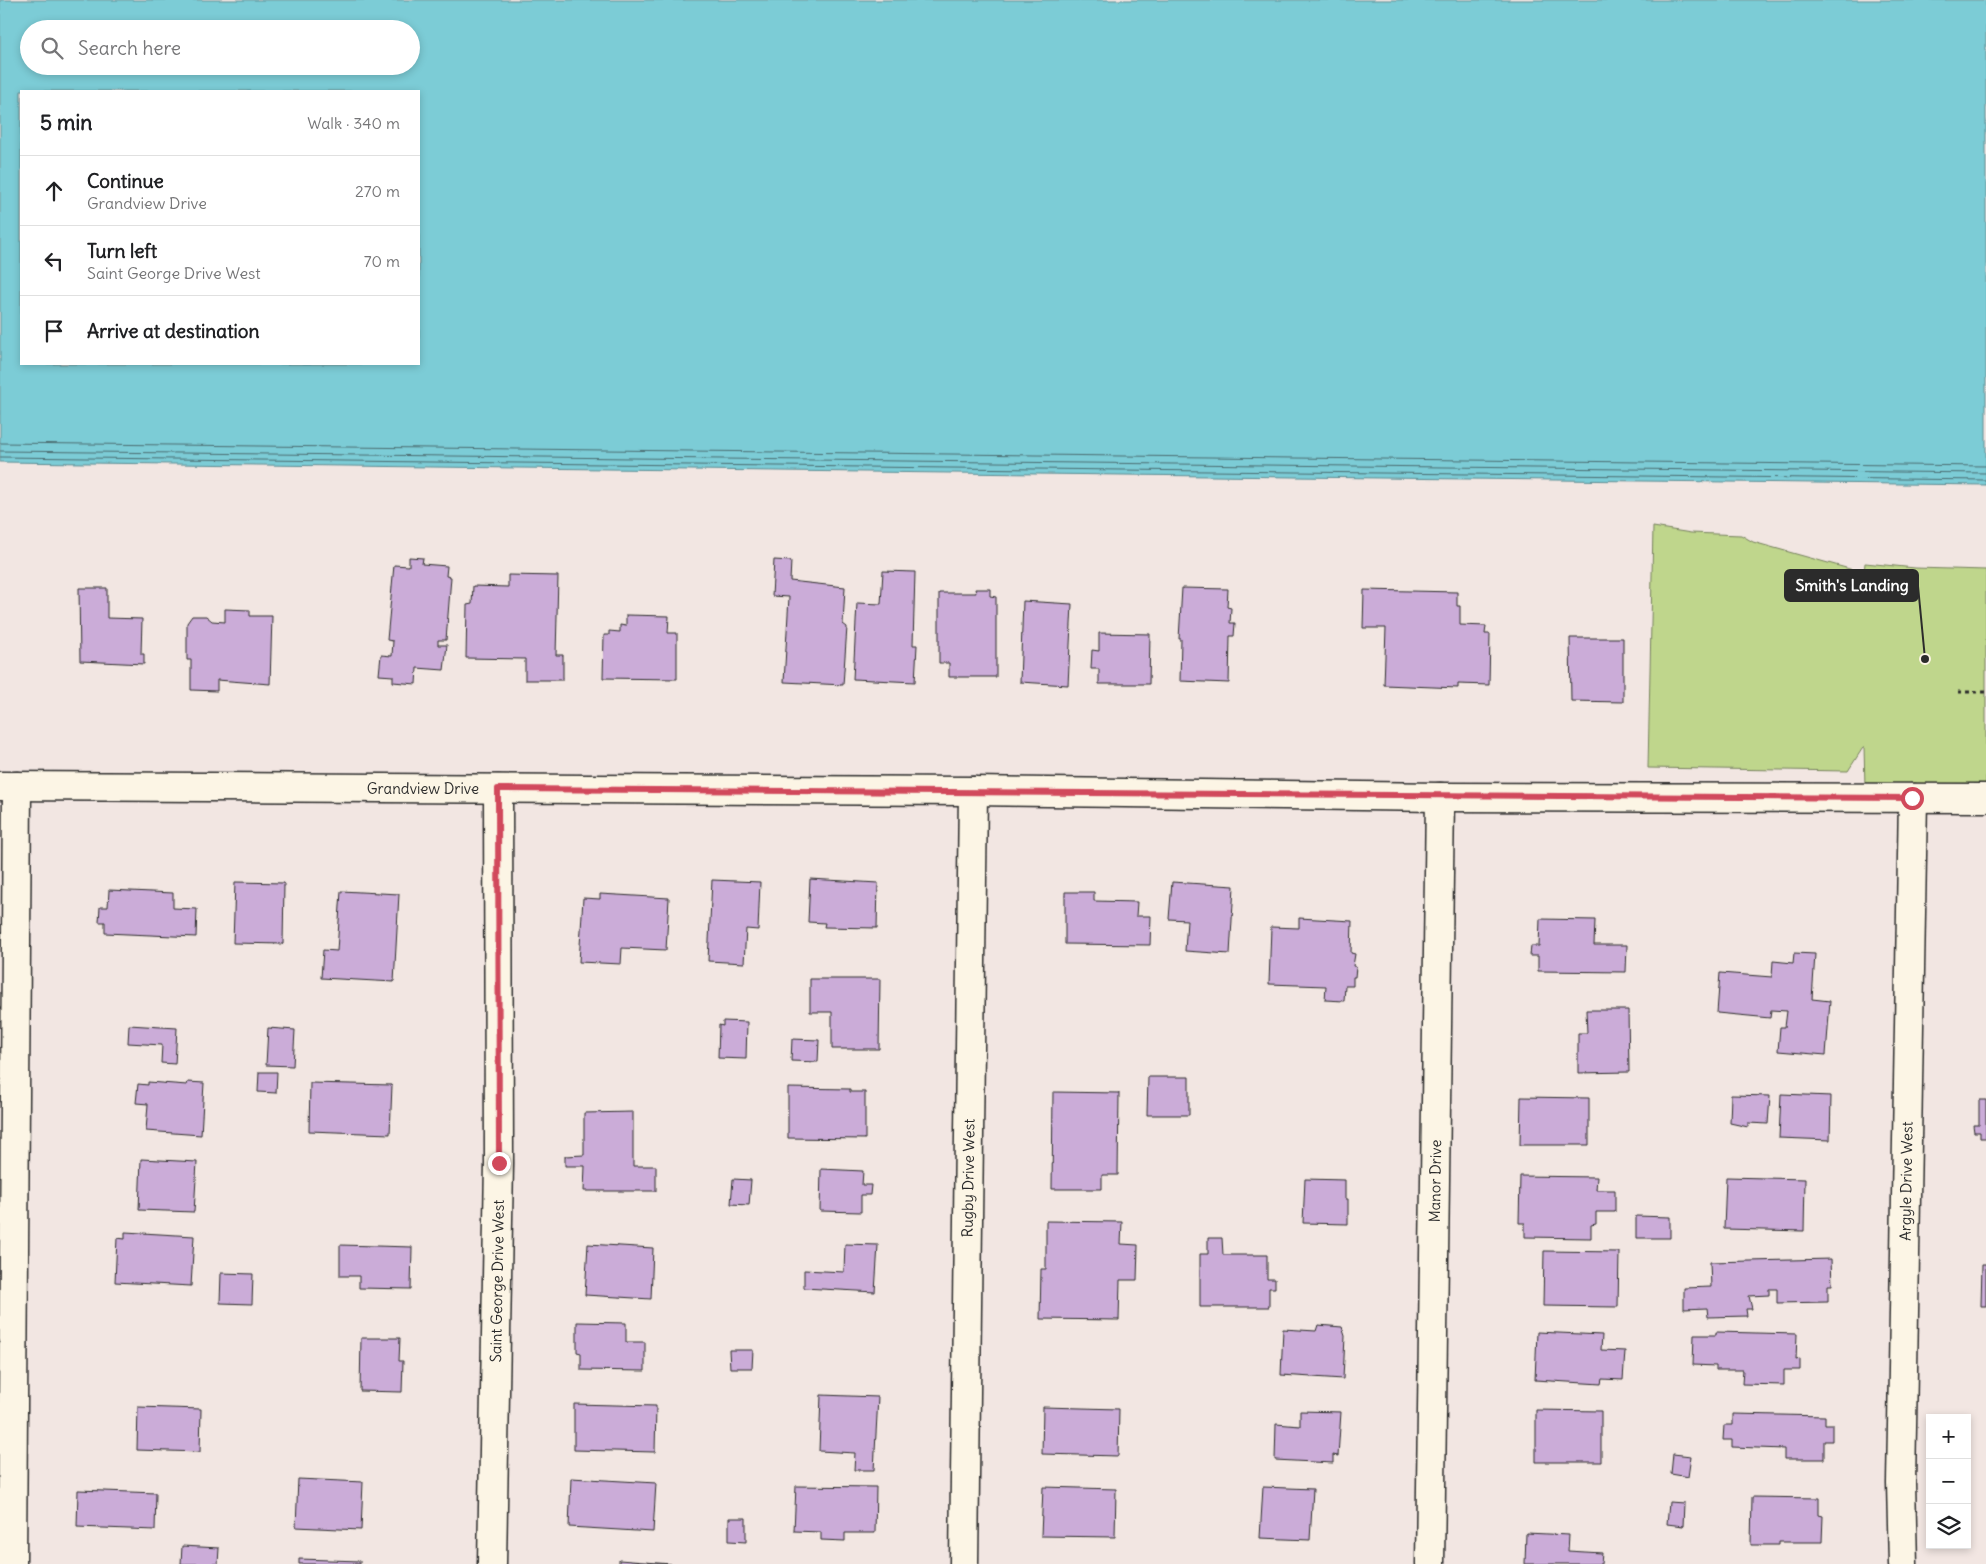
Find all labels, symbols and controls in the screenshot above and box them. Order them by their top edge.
search box [20,20,420,75]
icon: search [38,34,66,62]
text: Search here [78,36,181,60]
text: 5 min [40,109,92,136]
text: Walk · 340 m [307,113,400,133]
text: Continue [87,169,164,193]
icon: ahead [40,177,68,205]
text: 270 m [355,181,400,201]
text: Grandview Drive [87,193,207,213]
text: Turn left [87,239,157,263]
icon: left [40,247,68,275]
text: 70 m [364,251,400,271]
text: Saint George Drive West [87,263,261,283]
icon: arrive [40,317,68,345]
text: Arrive at destination [87,319,260,343]
callout: Smith's Landing [1785,570,1918,601]
text: Smith's Landing [1795,575,1909,596]
street label: Grandview Drive [367,779,479,798]
route start [1901,787,1924,810]
street label: Rugby Drive West [957,1118,979,1238]
street label: Argyle Drive West [1895,1121,1917,1241]
street label: Manor Drive [1425,1139,1445,1223]
route end [488,1152,511,1175]
street label: Saint George Drive West [486,1199,508,1363]
map controls [1926,1414,1971,1549]
button: + [1926,1414,1971,1459]
button: − [1926,1459,1971,1504]
button: layers [1926,1504,1971,1549]

